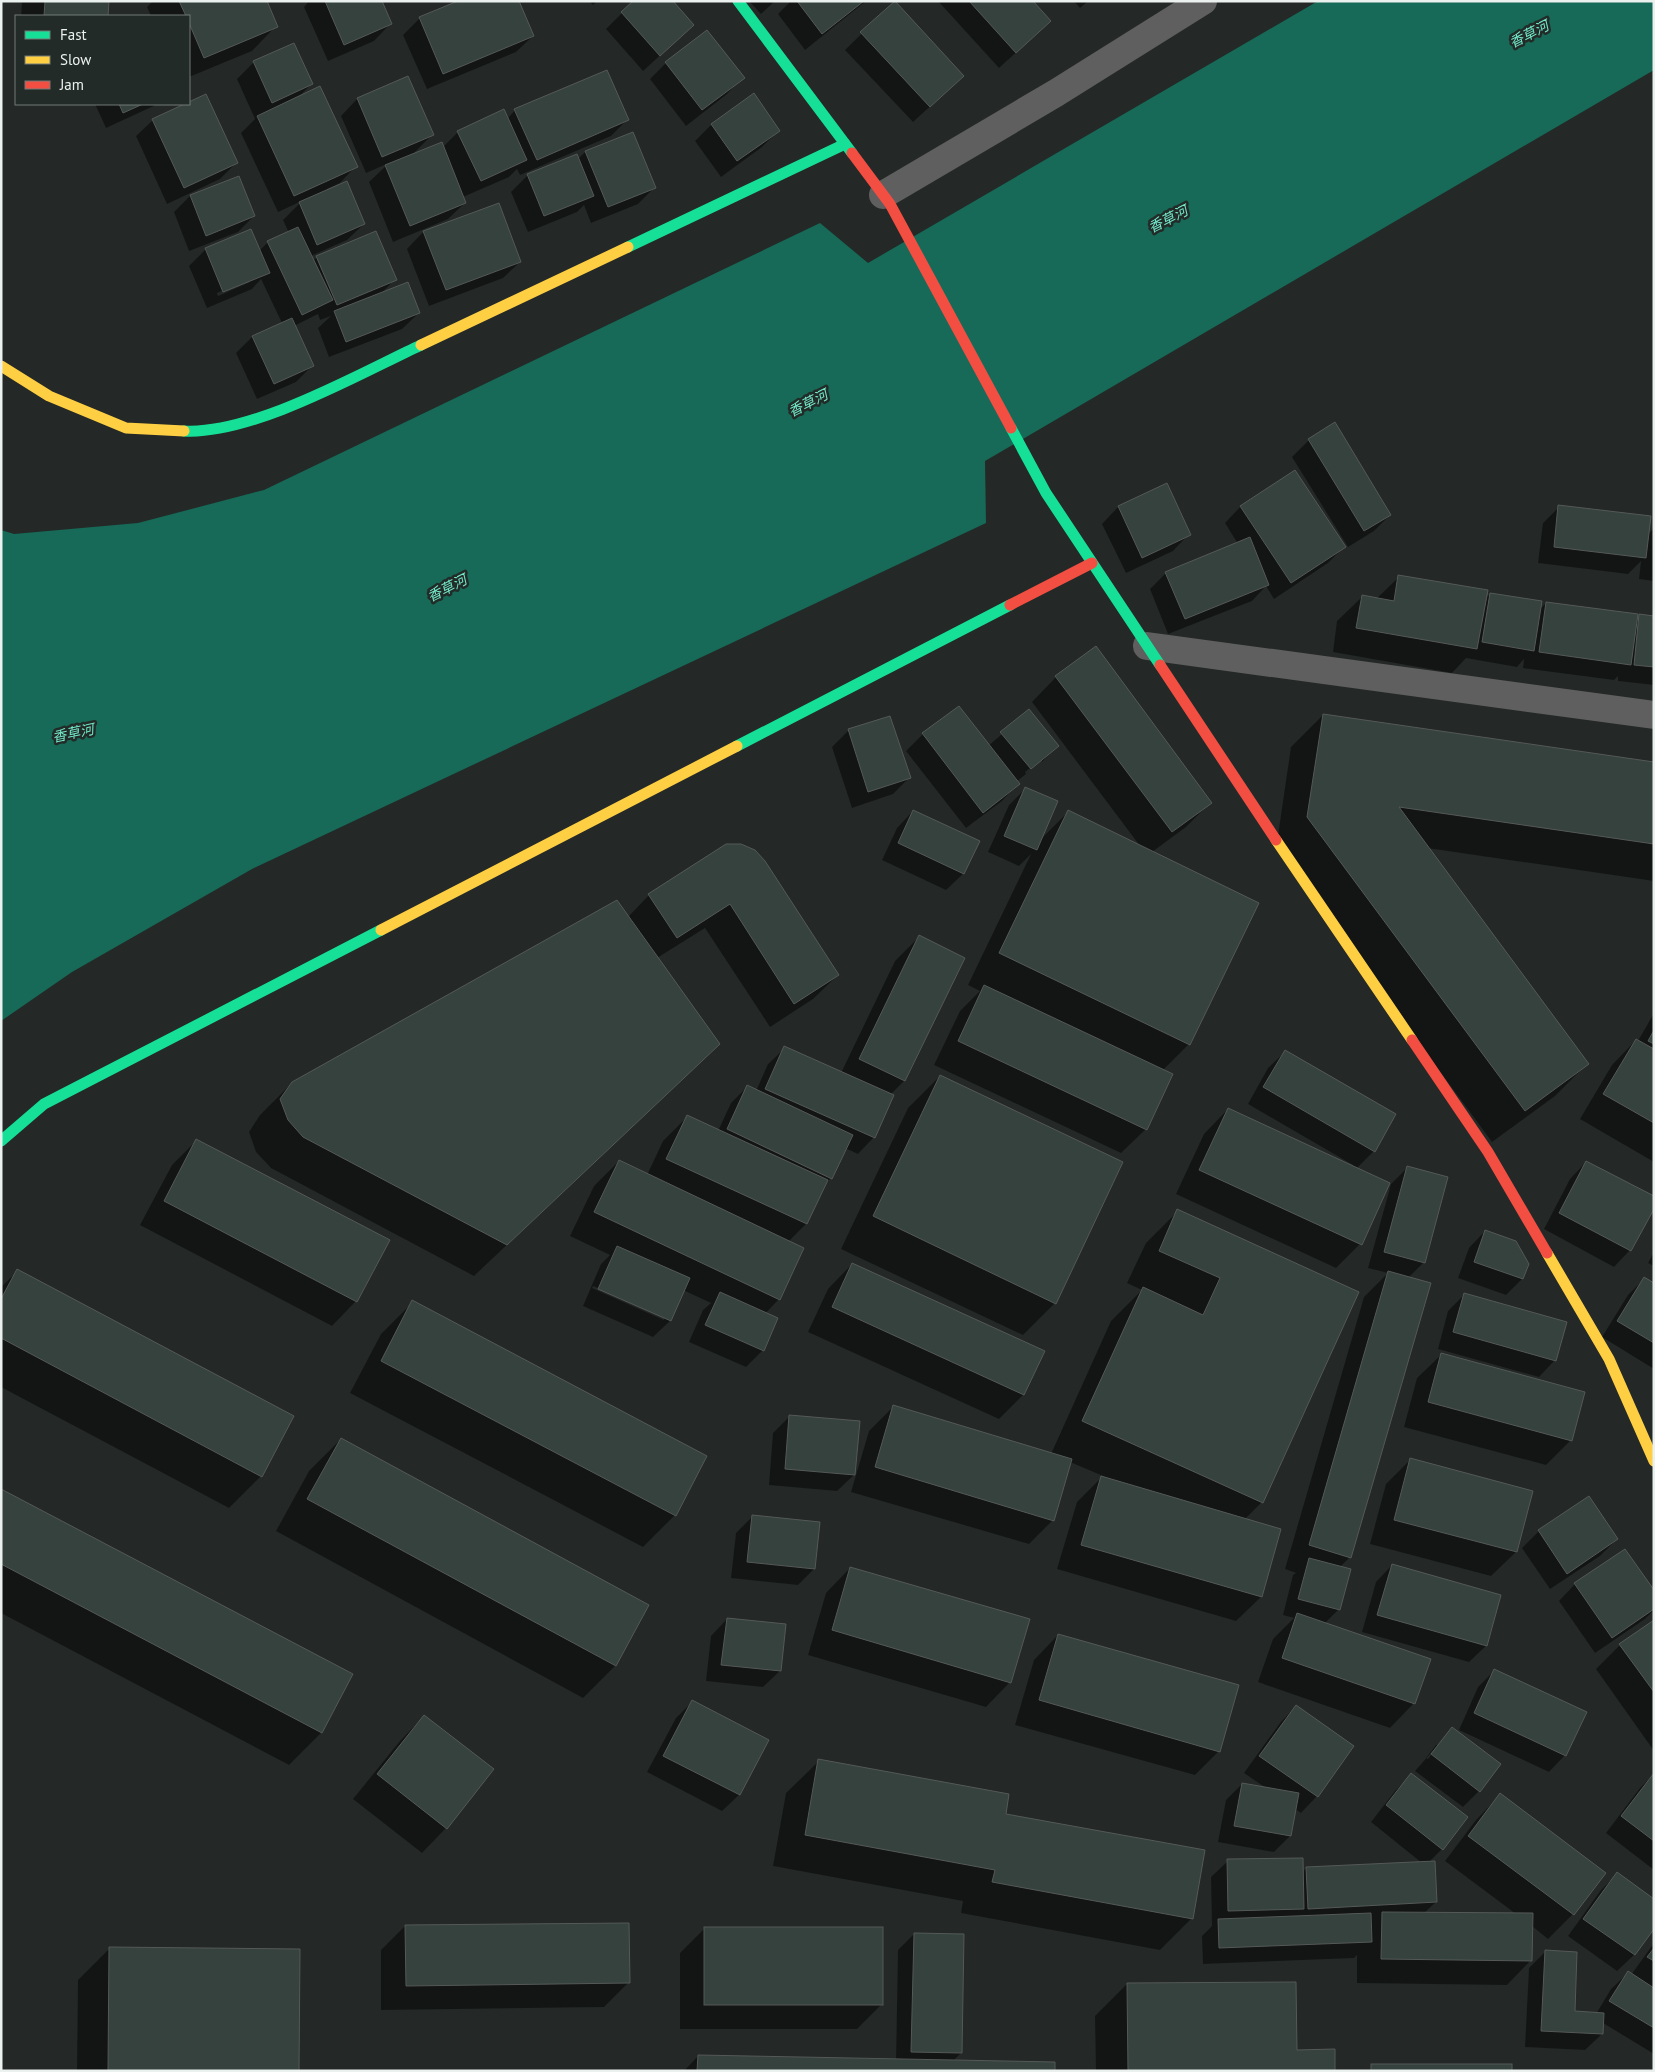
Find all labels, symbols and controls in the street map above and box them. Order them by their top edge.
legend [15,15,190,105]
water label: 香草河 [1506,15,1554,52]
text: Fast [60,25,87,44]
text: Slow [60,50,91,69]
text: Jam [59,75,84,94]
water label: 香草河 [1145,200,1193,237]
water label: 香草河 [785,384,833,421]
water label: 香草河 [424,569,472,606]
water label: 香草河 [51,719,98,746]

